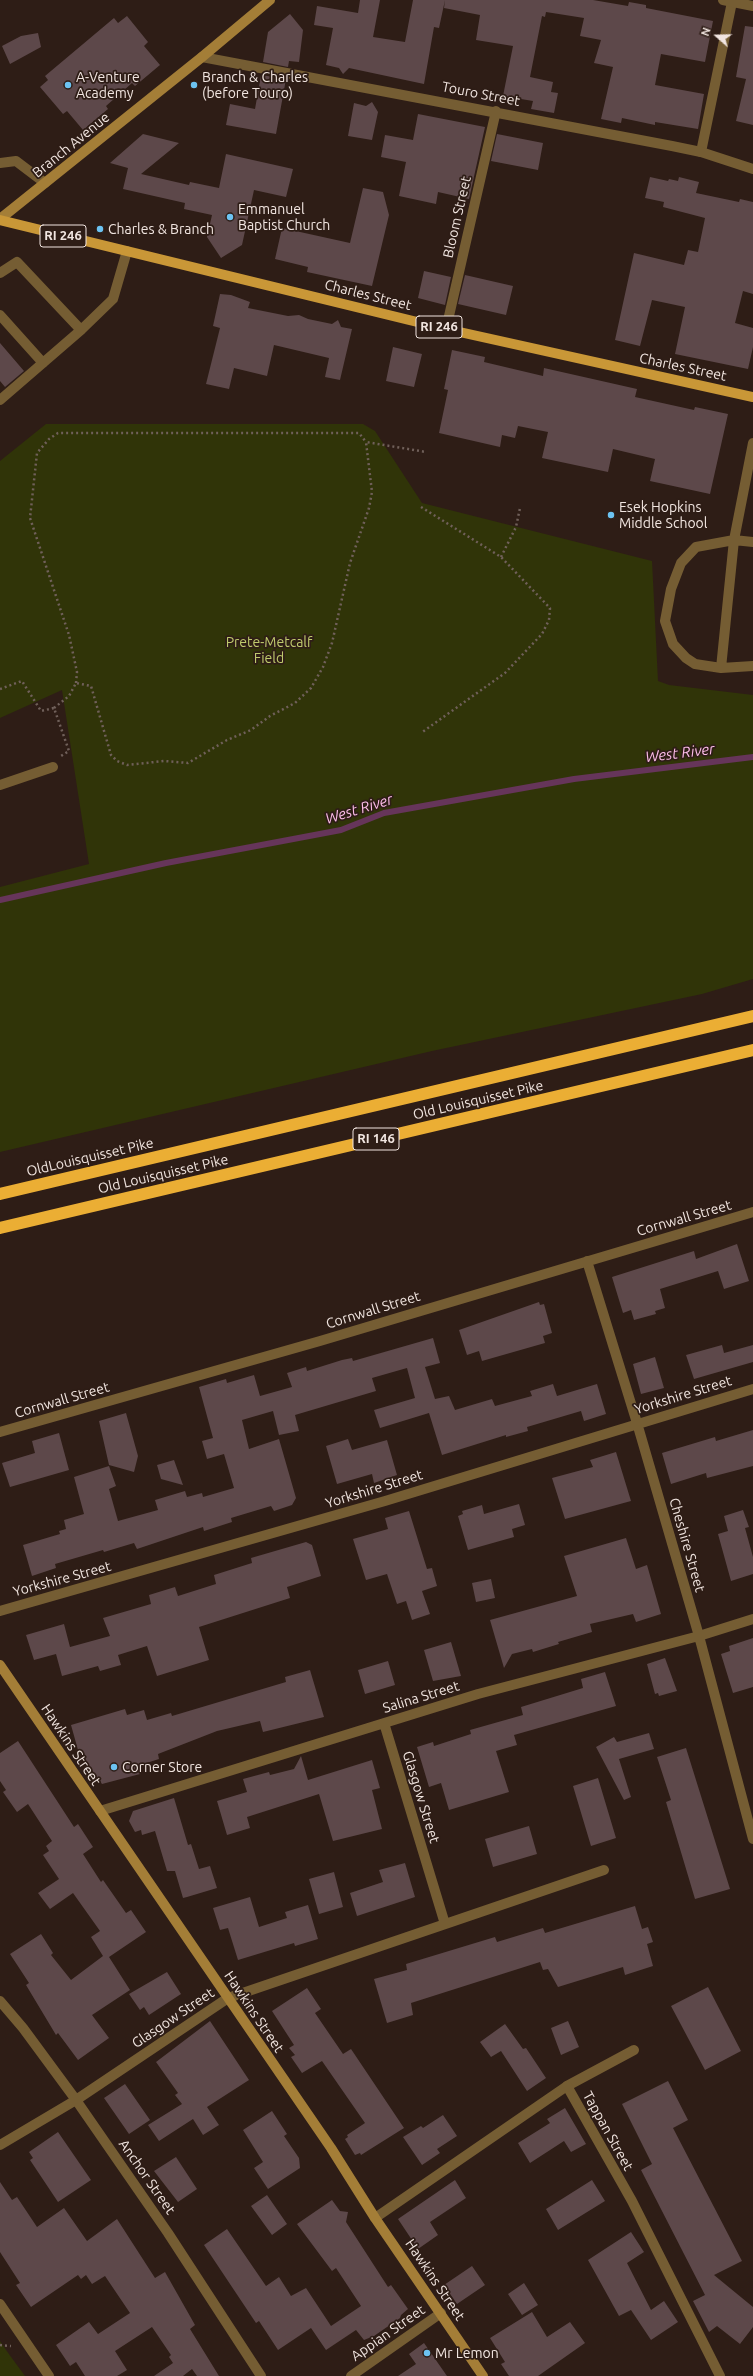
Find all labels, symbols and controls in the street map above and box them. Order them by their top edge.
north arrow [697,16,737,56]
text: N [699,26,713,38]
place label: A-Venture Academy [76,69,140,102]
place label: Branch & Charles (before Touro) [202,69,308,102]
street label: Touro Street [441,78,521,110]
marker: A-Venture Academy [63,80,73,90]
marker: Branch & Charles (before Touro) [189,80,199,90]
street label: Branch Avenue [29,109,113,181]
street label: Bloom Street [439,175,475,259]
place label: Emmanuel Baptist Church [238,201,330,234]
marker: Emmanuel Baptist Church [225,212,235,222]
place label: Charles & Branch [108,221,214,237]
marker: Charles & Branch [95,224,105,234]
road number: RI 246 [40,225,86,247]
street label: Charles Street [323,276,413,314]
road number: RI 246 [416,316,462,338]
street label: Charles Street [638,350,728,384]
place label: Esek Hopkins Middle School [619,499,707,532]
marker: Esek Hopkins Middle School [606,510,616,520]
park label: Prete-Metcalf Field [226,634,312,666]
water label: West River [644,740,716,766]
water label: West River [323,790,395,828]
street label: Old Louisquisset Pike [411,1077,545,1123]
road number: RI 146 [353,1128,399,1150]
street label: OldLouisquisset Pike [25,1134,155,1180]
street label: Old Louisquisset Pike [96,1151,230,1197]
street label: Cornwall Street [635,1196,733,1240]
street label: Cornwall Street [324,1288,422,1332]
street label: Yorkshire Street [632,1372,734,1418]
street label: Cornwall Street [13,1378,111,1422]
street label: Yorkshire Street [323,1466,425,1512]
street label: Cheshire Street [666,1496,708,1594]
street label: Yorkshire Street [11,1558,113,1600]
street label: Salina Street [381,1677,461,1717]
street label: Hawkins Street [38,1701,104,1789]
street label: Glasgow Street [399,1749,443,1845]
place label: Corner Store [122,1759,202,1775]
marker: Corner Store [109,1762,119,1772]
street label: Hawkins Street [221,1968,287,2056]
street label: Glasgow Street [129,1984,217,2052]
street label: Tappan Street [579,2088,637,2174]
street label: Anchor Street [115,2136,179,2218]
street label: Hawkins Street [402,2236,468,2324]
street label: Appian Street [348,2301,428,2365]
place label: Mr Lemon [435,2345,499,2361]
marker: Mr Lemon [422,2348,432,2358]

